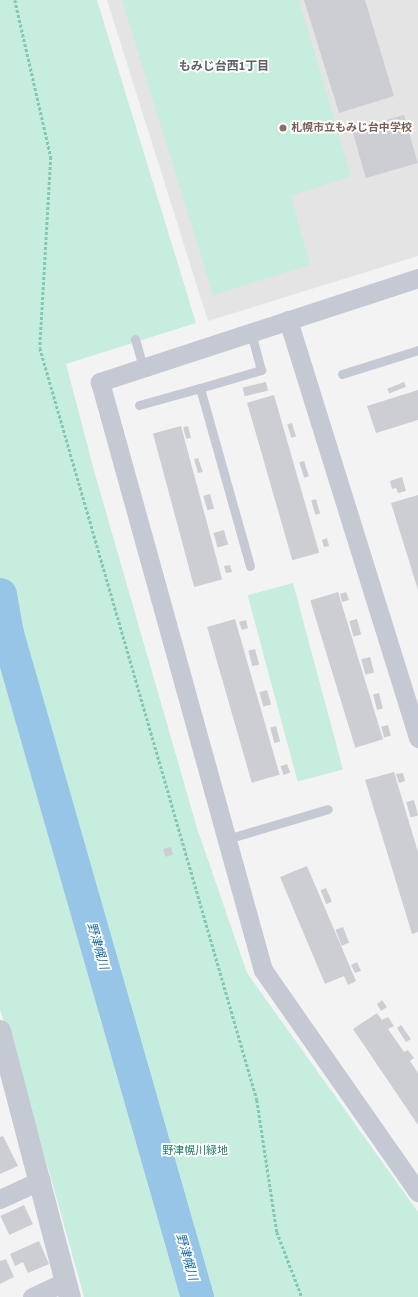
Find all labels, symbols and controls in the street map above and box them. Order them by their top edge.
district label: もみじ台西1丁目 [179,60,269,74]
place label: 札幌市立もみじ台中学校 [291,121,412,135]
marker: 札幌市立もみじ台中学校 [278,123,288,133]
water label: 野津幌川 [83,921,111,971]
park label: 野津幌川緑地 [162,1144,228,1158]
water label: 野津幌川 [172,1232,200,1282]

